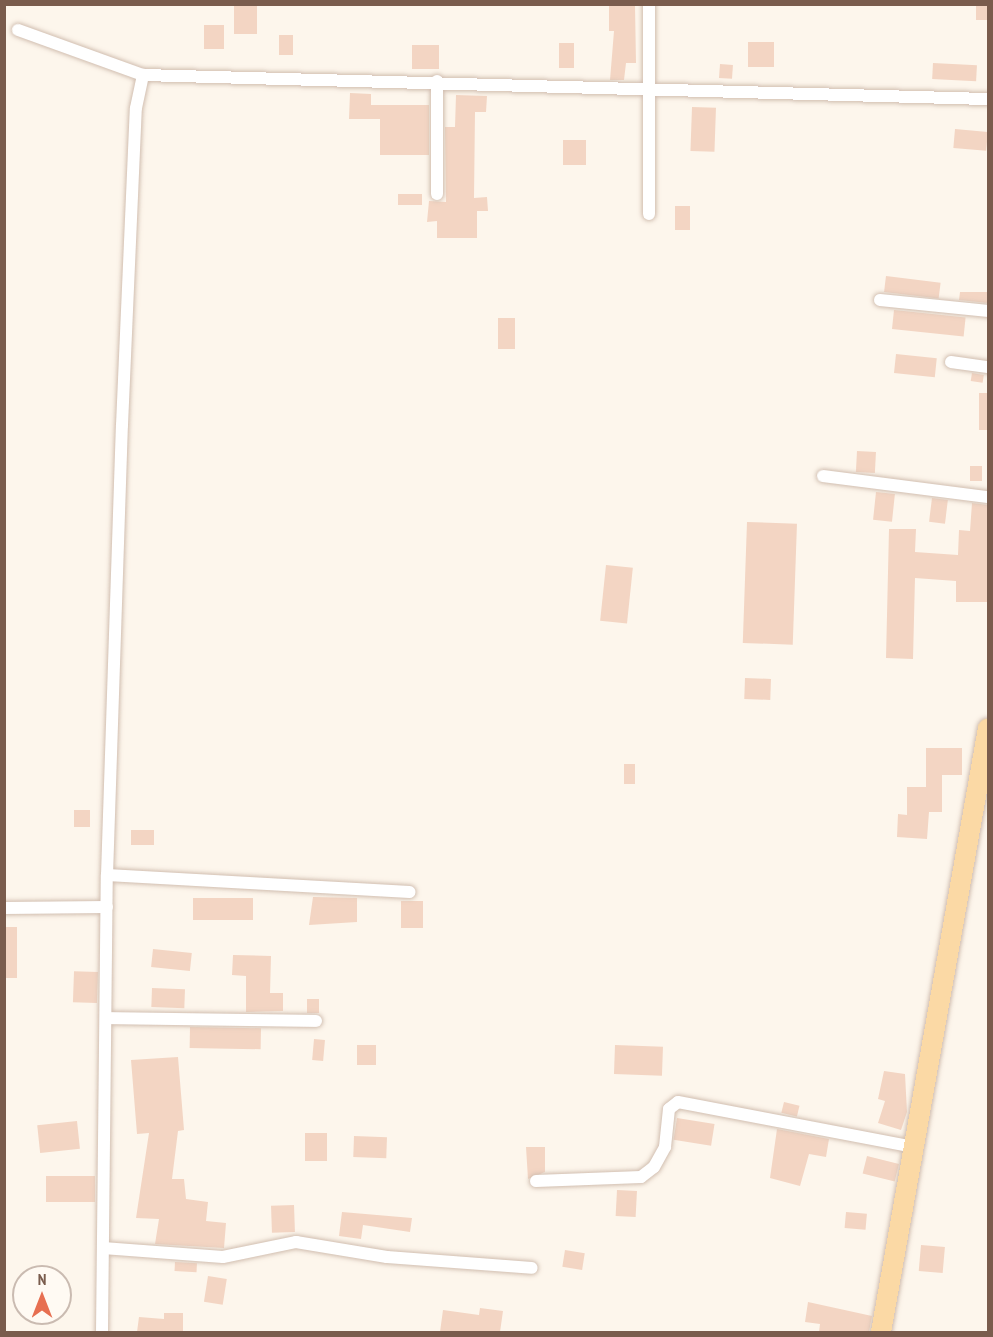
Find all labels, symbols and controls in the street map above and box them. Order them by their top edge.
north arrow [12,1265,72,1325]
text: N [38,1269,46,1289]

